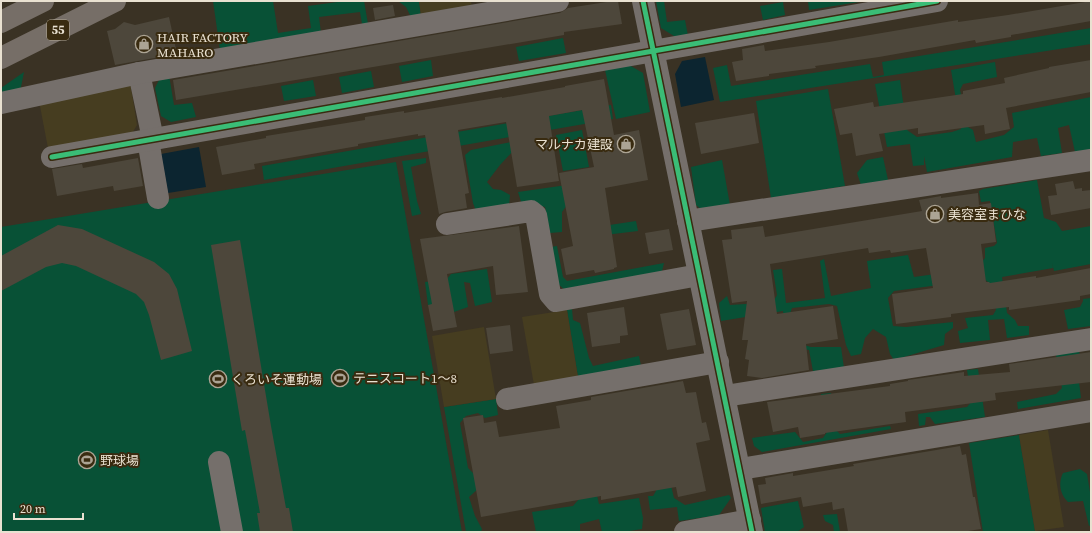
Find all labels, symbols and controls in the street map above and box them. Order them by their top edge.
road number: 55 [47,20,69,40]
place label: HAIR FACTORY MAHARO [157,29,248,61]
shop icon: HAIR FACTORY MAHARO [134,34,154,54]
shop icon: マルナカ建設 [616,134,636,154]
place label: マルナカ建設 [535,136,613,153]
shop icon: 美容室まひな [925,204,945,224]
place label: 美容室まひな [948,206,1026,223]
sports icon: テニスコート1～8 [330,368,350,388]
sports icon: くろいそ運動場 [208,369,228,389]
place label: テニスコート1～8 [353,370,457,387]
place label: くろいそ運動場 [231,371,322,388]
sports icon: 野球場 [77,450,97,470]
place label: 野球場 [100,452,139,469]
scale bar [14,495,83,521]
text: 20 m [20,501,46,517]

